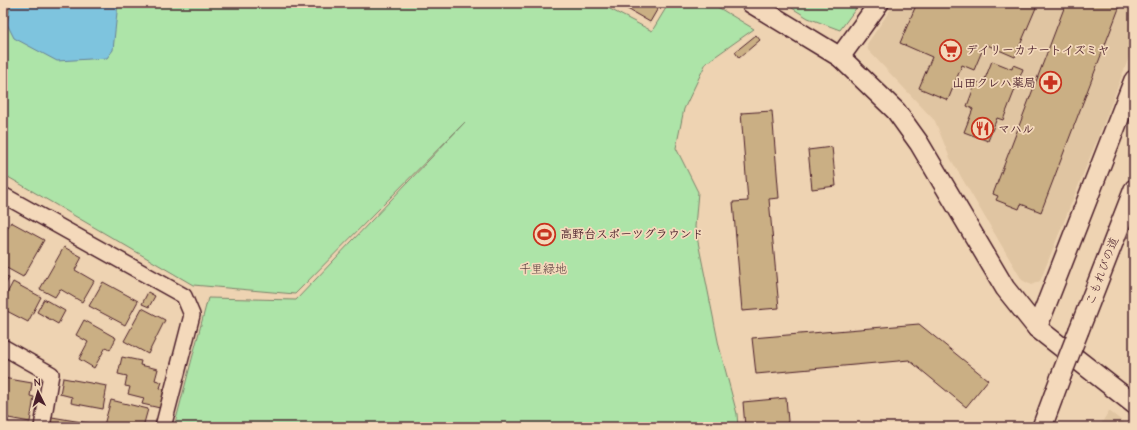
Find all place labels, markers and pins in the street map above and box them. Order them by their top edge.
supermarket icon: デイリーカナートイズミヤ [937,37,963,63]
place label: デイリーカナートイズミヤ [966,43,1110,57]
pharmacy icon: 山田クレハ薬局 [1038,70,1064,96]
place label: 山田クレハ薬局 [952,76,1036,90]
restaurant icon: マハル [969,116,995,142]
place label: マハル [998,122,1034,136]
sports icon: 高野台スポーツグラウンド [531,221,557,247]
place label: 高野台スポーツグラウンド [560,227,704,241]

